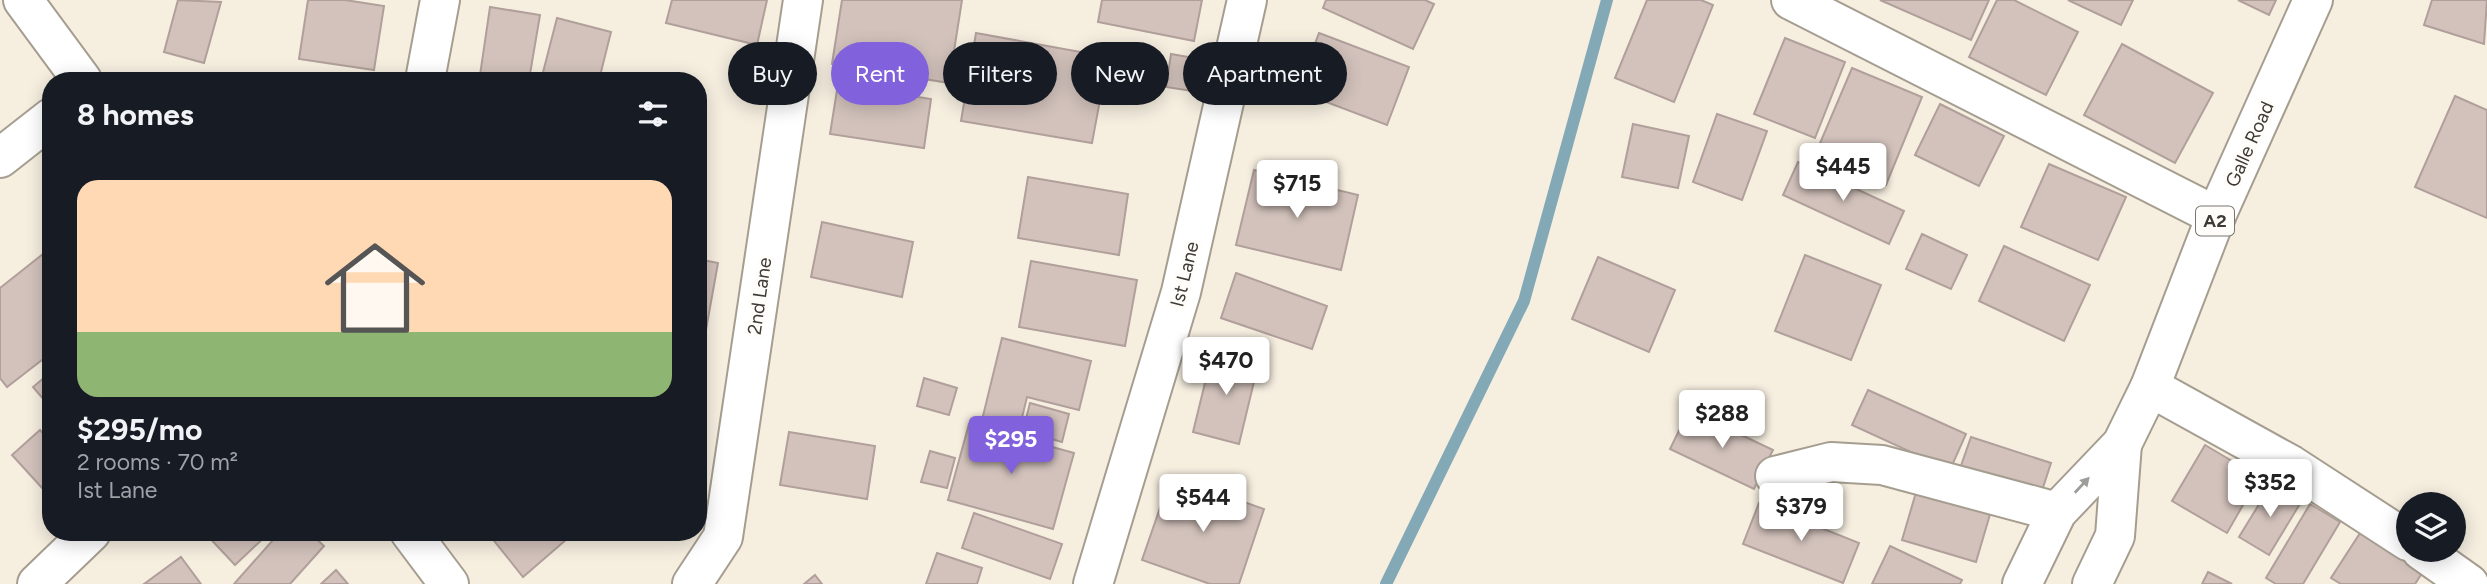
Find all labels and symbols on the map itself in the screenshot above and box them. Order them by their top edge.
street label: Galle Road [2220,98,2279,191]
pin: $445 [1802,144,1884,203]
pin: $715 [1256,160,1338,220]
road number: A2 [2196,206,2234,236]
street label: Ist Lane [1165,239,1204,309]
street label: 2nd Lane [743,256,776,336]
pin: $470 [1185,338,1267,397]
pin: $288 [1681,391,1763,450]
pin: $295 [970,416,1052,476]
pin: $352 [2229,460,2311,519]
pin: $544 [1162,475,1244,534]
one-way arrow [2074,477,2090,494]
pin: $379 [1760,484,1842,543]

